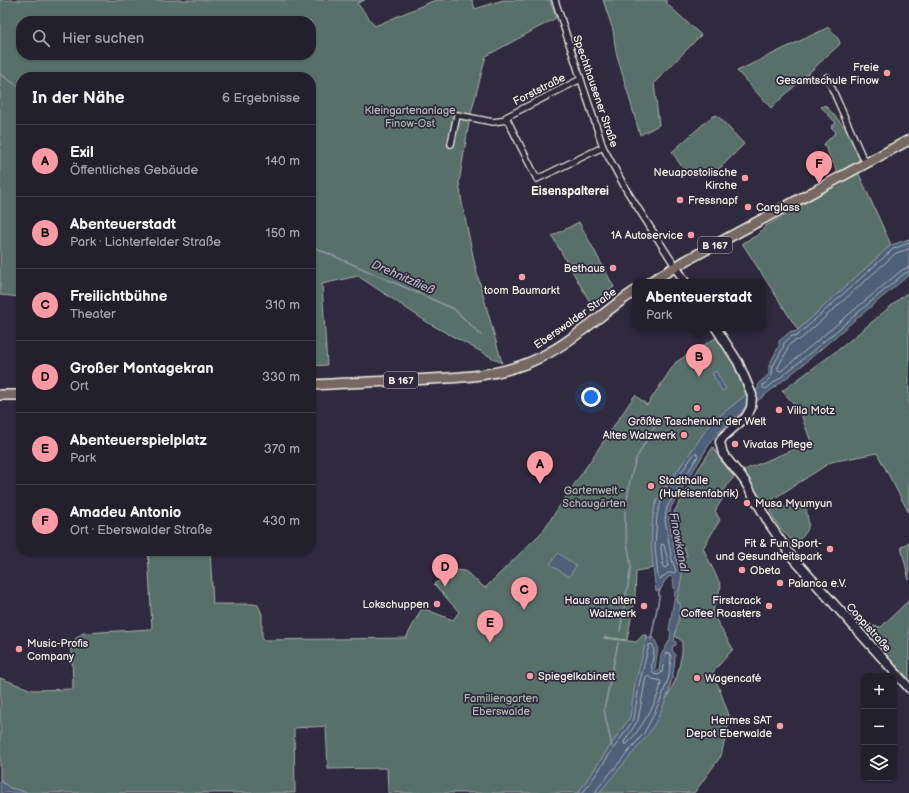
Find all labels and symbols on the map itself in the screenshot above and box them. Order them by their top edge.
street label: Spechthausener Straße [570,34,621,149]
place label: Freie Gesamtschule Finow [776,61,880,87]
marker: Freie Gesamtschule Finow [882,68,892,78]
street label: Forststraße [511,71,568,108]
park label: Kleingartenanlage Finow-Ost [364,104,456,130]
pin: F [806,151,832,184]
place label: Neuapostolische Kirche [654,166,737,192]
marker: Neuapostolische Kirche [740,173,750,183]
district label: Eisenspalterei [531,184,609,199]
place label: Fressnapf [688,194,738,207]
marker: Fressnapf [675,195,685,205]
place label: Carglass [756,201,800,214]
marker: Carglass [743,202,753,212]
place label: 1A Autoservice [611,229,683,242]
marker: 1A Autoservice [686,230,696,240]
road number: B 167 [698,237,732,253]
water label: Drehnitzfließ [369,257,437,298]
place label: Bethaus [564,262,606,275]
marker: Bethaus [608,263,618,273]
marker: toom Baumarkt [517,272,527,282]
place label: toom Baumarkt [484,284,561,297]
street label: Eberswalder Straße [532,285,619,352]
pin: B [686,344,712,377]
road number: B 167 [384,372,418,388]
your location [581,387,601,407]
marker: Größte Taschenuhr der Welt [692,403,702,413]
place label: Villa Motz [787,404,835,417]
marker: Villa Motz [774,405,784,415]
place label: Größte Taschenuhr der Welt [628,415,767,428]
place label: Altes Walzwerk [603,429,677,442]
marker: Altes Walzwerk [679,430,689,440]
place label: Vivatas Pflege [743,438,813,451]
marker: Vivatas Pflege [730,439,740,449]
pin: A [527,451,553,484]
place label: Stadthalle (Hufeisenfabrik) [659,474,739,500]
marker: Stadthalle (Hufeisenfabrik) [646,481,656,491]
park label: Gartenwelt - Schaugärten [562,484,626,510]
place label: Musa Myumyun [755,497,832,510]
marker: Musa Myumyun [742,498,752,508]
water label: Finowkanal [665,511,692,574]
place label: Fit & Fun Sport- und Gesundheitspark [716,537,823,563]
marker: Fit & Fun Sport- und Gesundheitspark [825,544,835,554]
pin: D [432,554,458,587]
place label: Obeta [750,564,780,577]
marker: Obeta [737,565,747,575]
pin: C [511,577,537,610]
place label: Palanca e.V. [788,577,847,590]
marker: Palanca e.V. [775,578,785,588]
place label: Haus am alten Walzwerk [564,594,637,620]
place label: Firstcrack Coffee Roasters [681,594,762,620]
place label: Lokschuppen [362,598,429,611]
marker: Lokschuppen [432,599,442,609]
street label: Coppistraße [843,600,894,655]
marker: Haus am alten Walzwerk [639,601,649,611]
marker: Firstcrack Coffee Roasters [764,601,774,611]
pin: E [477,610,503,643]
place label: Music-Profis Company [27,637,89,663]
marker: Music-Profis Company [14,644,24,654]
place label: Spiegelkabinett [538,670,616,683]
marker: Spiegelkabinett [525,671,535,681]
place label: Wagencafé [705,672,762,685]
marker: Wagencafé [692,673,702,683]
park label: Familiengarten Eberswalde [464,692,538,718]
place label: Hermes SAT Depot Eberwalde [686,714,772,740]
marker: Hermes SAT Depot Eberwalde [775,721,785,731]

